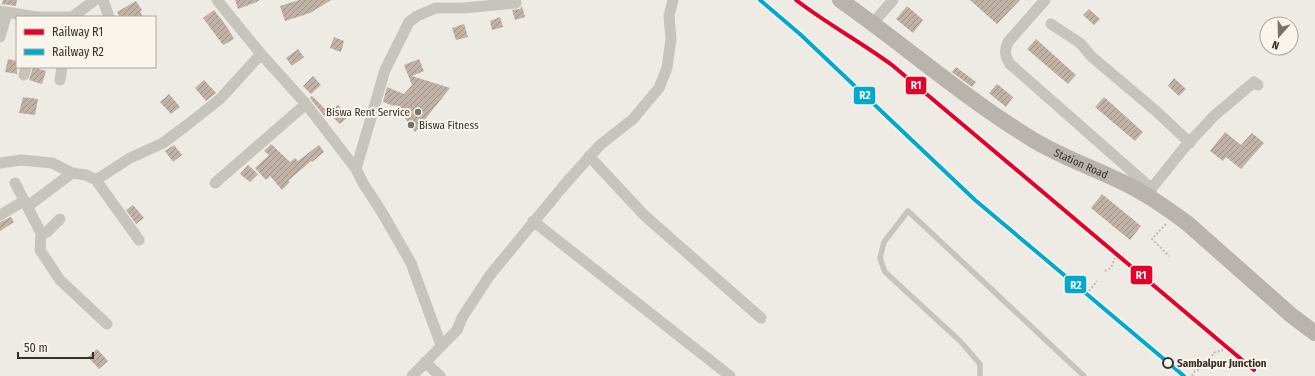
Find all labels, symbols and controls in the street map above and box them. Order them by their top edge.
legend [16,16,156,68]
north arrow [1259,16,1299,56]
text: Railway R1 [52,25,103,39]
text: N [1270,38,1281,52]
text: Railway R2 [52,45,104,59]
line badge: R1 [905,76,927,95]
text: R1 [911,79,921,92]
line badge: R2 [853,86,876,105]
text: R2 [859,89,871,102]
place label: Biswa Rent Service [326,106,410,119]
marker: Biswa Rent Service [413,107,423,117]
place label: Biswa Fitness [419,119,479,132]
marker: Biswa Fitness [406,120,416,130]
street label: Station Road [1052,146,1110,182]
line badge: R1 [1130,265,1153,285]
text: R1 [1136,269,1146,282]
line badge: R2 [1064,275,1087,294]
text: R2 [1070,279,1082,292]
scale bar [18,334,93,360]
text: 50 m [24,341,48,355]
marker: Sambalpur Junction [1162,357,1174,369]
place label: Sambalpur Junction [1177,357,1267,370]

